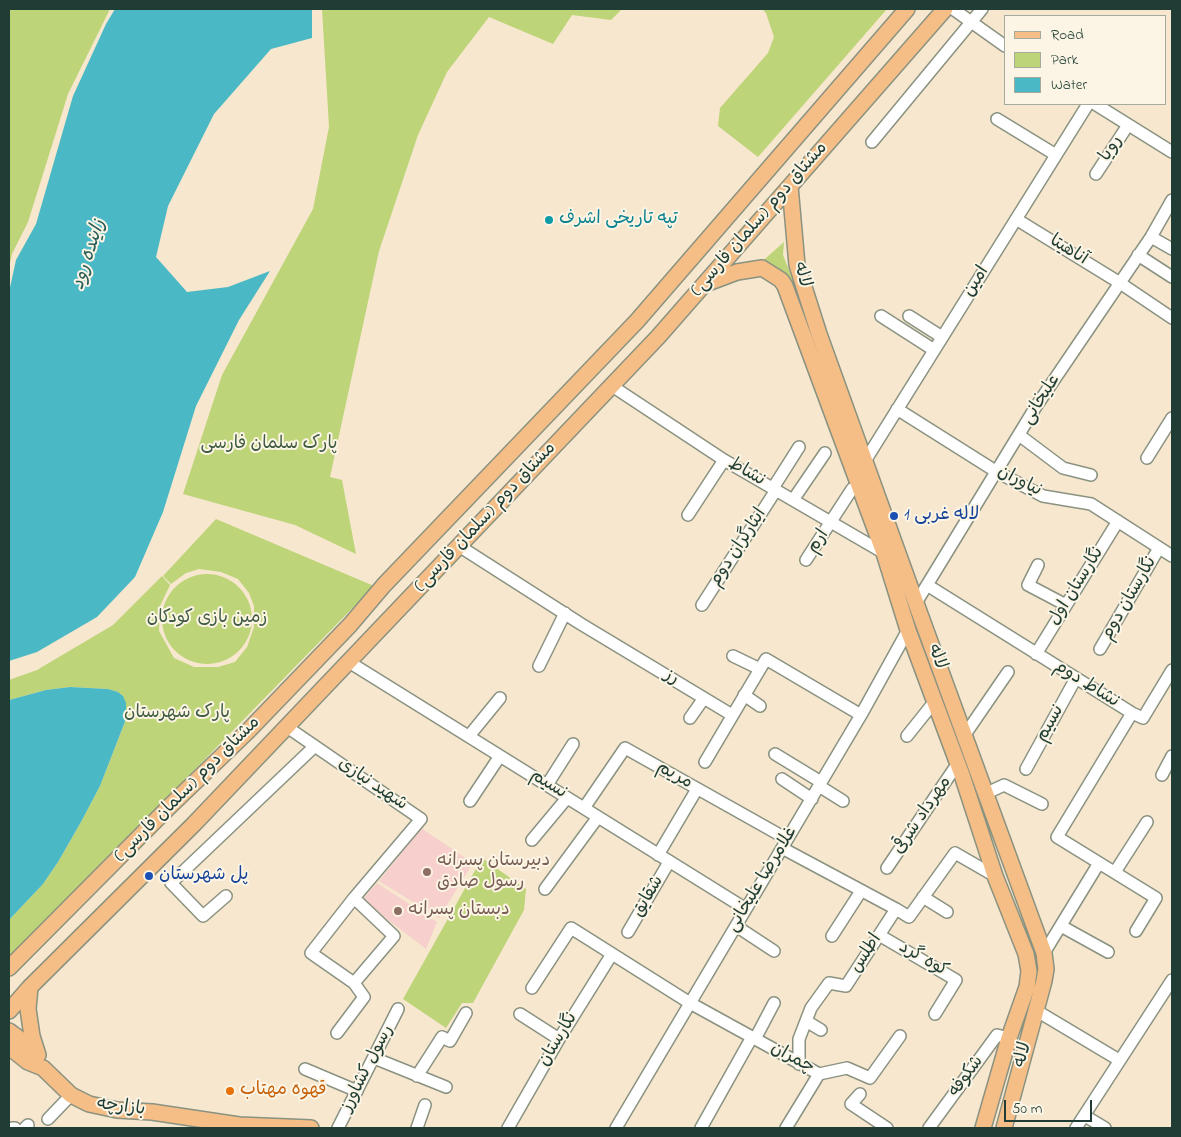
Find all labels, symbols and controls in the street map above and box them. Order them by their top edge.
legend [1004,15,1166,105]
text: Road [1051,24,1084,46]
text: Park [1051,49,1078,71]
text: Water [1051,74,1087,96]
street label: رویا [1096,132,1128,166]
street label: مشتاق دوم (سلمان فارسی) [687,138,833,302]
place label: تپه تاریخی اشرف [559,209,678,231]
marker: تپه تاریخی اشرف [543,214,555,226]
water label: زاینده رود [68,217,112,293]
street label: آناهیتا [1045,231,1091,271]
street label: لاله [787,260,815,290]
street label: امین [959,263,995,301]
street label: علیخانی [1018,371,1066,429]
park label: پارک سلمان فارسی [200,434,338,456]
street label: مشتاق دوم (سلمان فارسی) [411,438,561,598]
street label: نشاط [724,454,768,492]
street label: نیاوران [993,462,1045,502]
street label: ایثارگران دوم [706,505,772,591]
place label: لاله غربی 1 [904,505,979,527]
marker: لاله غربی 1 [888,510,900,522]
street label: ارم [803,526,835,558]
street label: نگارستان اول [1044,544,1110,630]
street label: نگارستان دوم [1097,553,1163,645]
park label: زمین بازی کودکان [147,608,267,630]
street label: لاله [922,641,950,673]
street label: نشاط دوم [1049,656,1123,714]
street label: رز [660,665,682,691]
street label: نسیم [1032,702,1070,746]
park label: پارک شهرستان [124,703,230,725]
street label: مشتاق دوم (سلمان فارسی) [111,713,265,867]
street label: شهید نیازی [333,754,411,816]
street label: مریم [652,757,696,795]
street label: نسیم [526,765,570,805]
street label: مهرداد شرقی [889,773,957,859]
street label: غلامرضا علیخانی [723,823,803,937]
place label: دبیرستان پسرانه رسول صادق [437,851,550,894]
place label: پل شهرستان [159,865,248,887]
marker: دبیرستان پسرانه رسول صادق [421,866,433,878]
marker: پل شهرستان [143,870,155,882]
street label: شقایق [629,872,669,922]
place label: دبستان پسرانه [408,900,510,922]
marker: دبستان پسرانه [392,905,404,917]
street label: اطلس [846,930,888,978]
street label: کوه گرد [894,937,952,983]
street label: نگارستان [535,1009,583,1071]
street label: رسول کشاورز [337,1022,399,1116]
street label: چمران [766,1038,818,1080]
street label: لاله [1010,1040,1038,1070]
street label: شکوفه [945,1052,989,1102]
place label: قهوه مهتاب [240,1080,327,1102]
marker: قهوه مهتاب [224,1085,236,1097]
scale bar [1006,1090,1094,1122]
street label: بازارچه [96,1094,146,1122]
text: 50 m [1012,1098,1042,1120]

